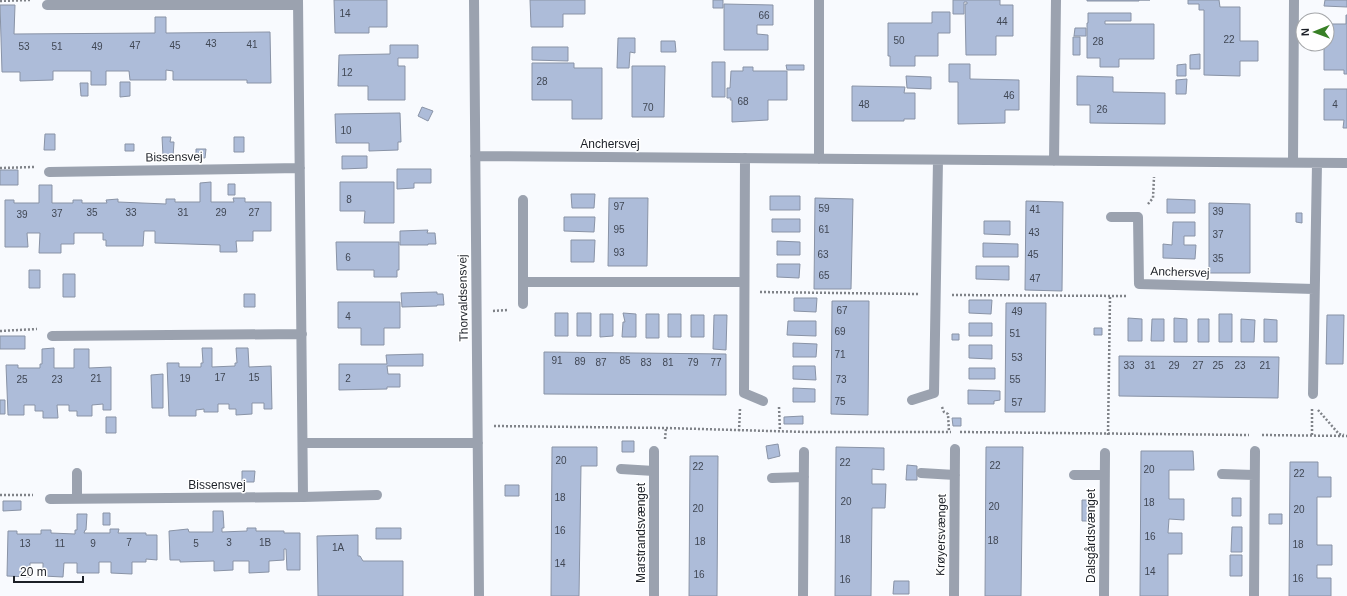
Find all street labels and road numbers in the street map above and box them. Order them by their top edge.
street label: Anchersvej [580,137,640,151]
street label: Bissensvej [145,150,203,164]
street label: Thorvaldsensvej [455,254,471,342]
street label: Anchersvej [1150,264,1210,280]
street label: Bissensvej [188,478,246,492]
street label: Marstrandsvænget [634,482,648,583]
street label: Dalsgårdsvænget [1084,488,1098,583]
street label: Krøyersvænget [933,493,949,576]

